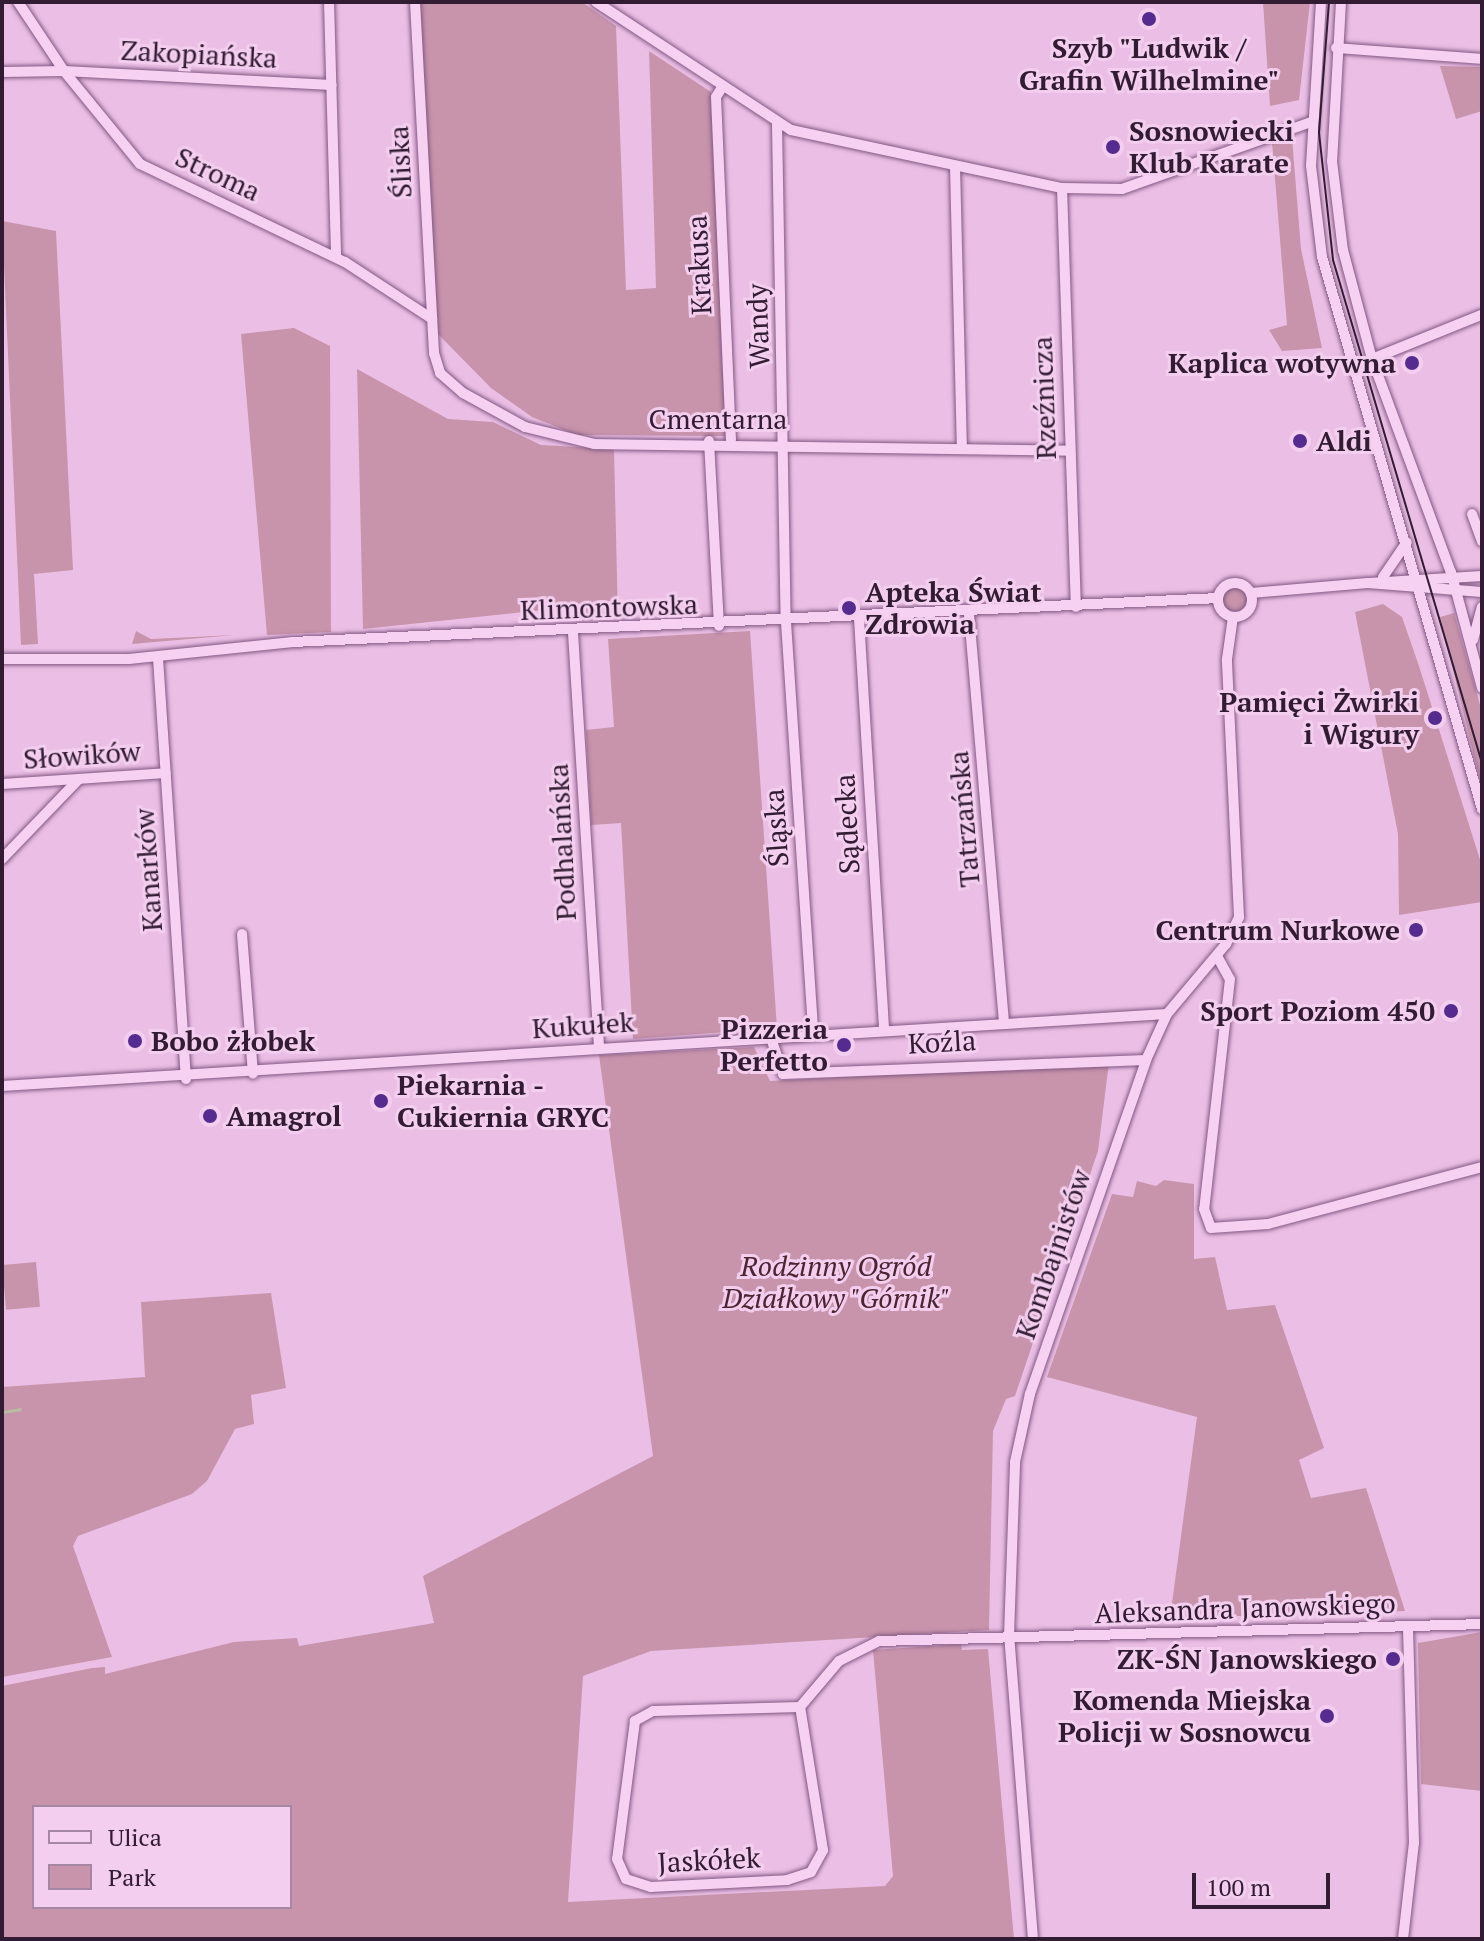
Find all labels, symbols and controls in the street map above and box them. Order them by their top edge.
marker: Szyb "Ludwik / Grafin Wilhelmine" [1140,10,1158,28]
place label: Szyb "Ludwik / Grafin Wilhelmine" [1019,31,1279,97]
street label: Zakopiańska [120,33,278,75]
place label: Sosnowiecki Klub Karate [1129,114,1294,180]
street label: Śliska [381,125,419,199]
marker: Sosnowiecki Klub Karate [1104,138,1122,156]
street label: Stroma [170,140,266,208]
street label: Krakusa [680,214,718,316]
street label: Wandy [740,283,776,369]
street label: Rzeźnicza [1025,336,1063,460]
place label: Kaplica wotywna [1168,346,1396,380]
marker: Kaplica wotywna [1403,354,1421,372]
street label: Cmentarna [649,402,787,436]
place label: Aldi [1316,424,1372,458]
marker: Aldi [1291,432,1309,450]
place label: Apteka Świat Zdrowia [865,575,1042,641]
street label: Klimontowska [520,587,698,627]
marker: Apteka Świat Zdrowia [840,599,858,617]
place label: Pamięci Żwirki i Wigury [1219,685,1419,751]
marker: Pamięci Żwirki i Wigury [1426,709,1444,727]
street label: Słowików [22,734,142,776]
street label: Tatrzańska [941,749,987,889]
street label: Podhalańska [541,763,583,921]
street label: Sądecka [828,773,866,875]
street label: Śląska [757,788,795,868]
street label: Kanarków [127,807,169,933]
place label: Centrum Nurkowe [1156,913,1400,947]
marker: Centrum Nurkowe [1407,921,1425,939]
place label: Sport Poziom 450 [1200,994,1435,1028]
marker: Sport Poziom 450 [1442,1002,1460,1020]
street label: Kukułek [531,1005,635,1045]
place label: Pizzeria Perfetto [720,1012,828,1078]
street label: Koźla [907,1023,977,1061]
place label: Bobo żłobek [151,1024,315,1058]
marker: Bobo żłobek [126,1032,144,1050]
marker: Pizzeria Perfetto [835,1036,853,1054]
place label: Piekarnia - Cukiernia GRYC [397,1068,609,1134]
marker: Piekarnia - Cukiernia GRYC [372,1092,390,1110]
place label: Amagrol [226,1099,342,1133]
marker: Amagrol [201,1107,219,1125]
street label: Kombajnistów [1008,1165,1098,1343]
park label: Rodzinny Ogród Działkowy "Górnik" [722,1249,950,1315]
street label: Aleksandra Janowskiego [1094,1586,1396,1630]
place label: ZK-ŚN Janowskiego [1117,1642,1377,1676]
marker: ZK-ŚN Janowskiego [1384,1650,1402,1668]
place label: Komenda Miejska Policji w Sosnowcu [1058,1683,1311,1749]
marker: Komenda Miejska Policji w Sosnowcu [1318,1707,1336,1725]
legend [32,1805,292,1909]
text: Ulica [108,1821,162,1853]
street label: Jaskółek [657,1841,761,1879]
scale bar [1196,1857,1334,1907]
text: Park [108,1861,156,1893]
text: 100 m [1206,1871,1271,1903]

